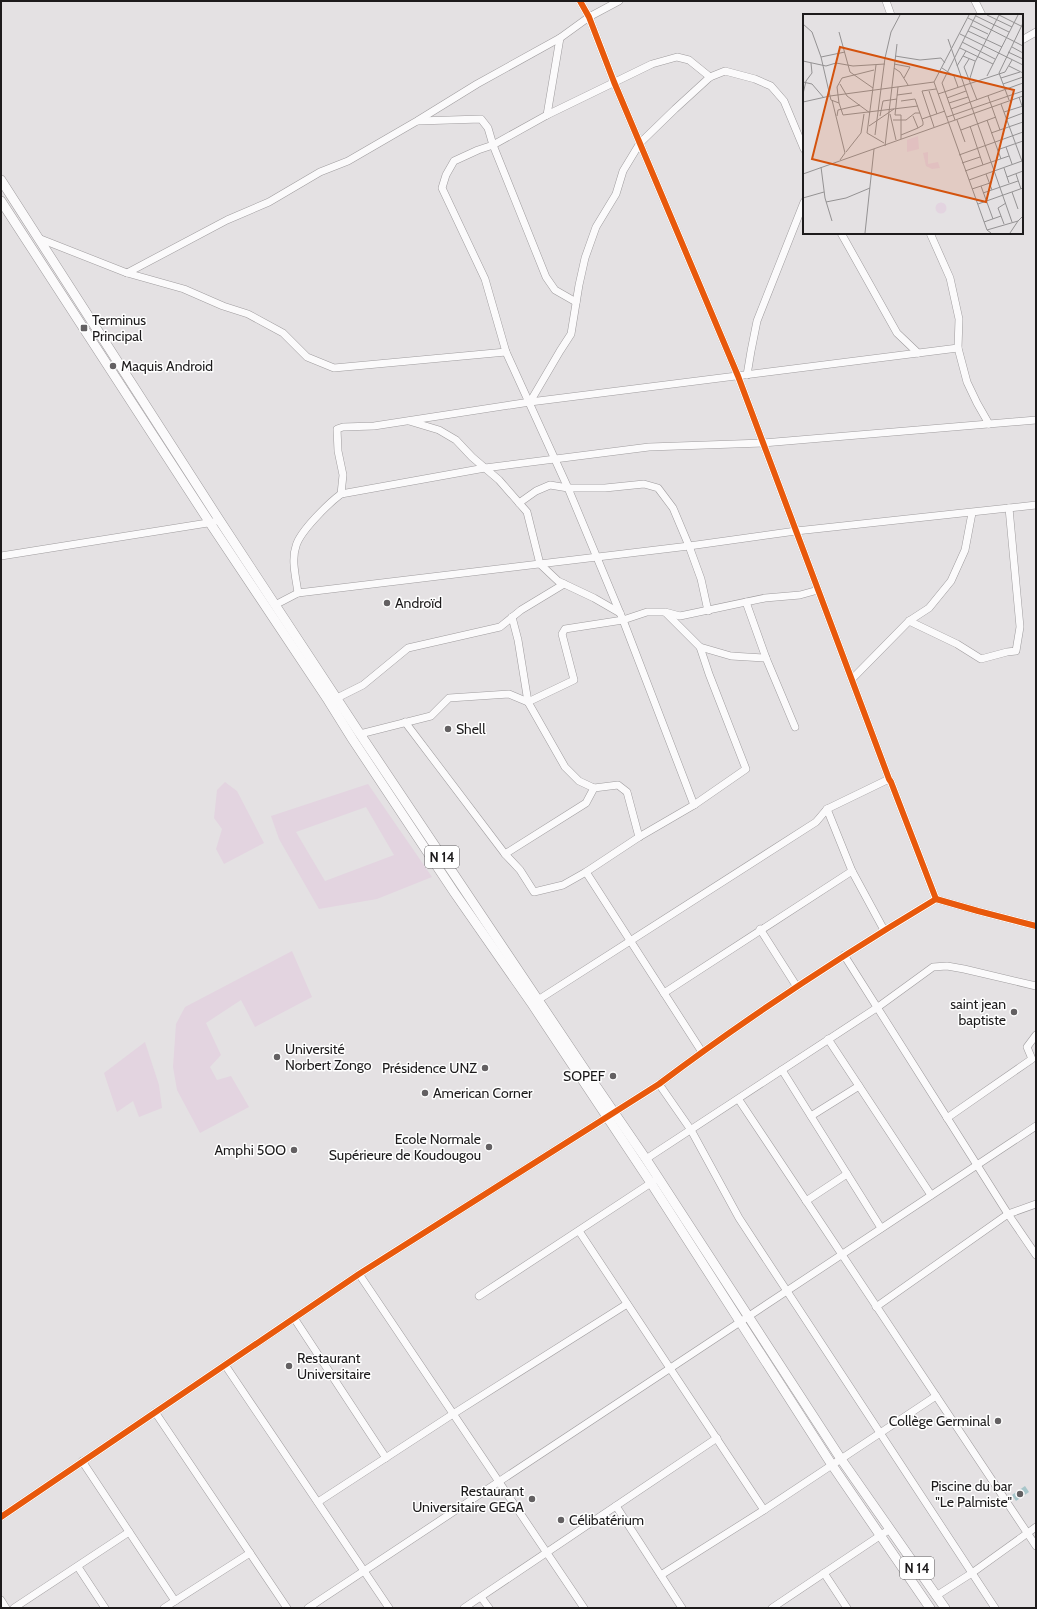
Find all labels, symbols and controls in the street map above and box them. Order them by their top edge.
inset map [803,14,1023,234]
place label: Terminus Principal [92,311,146,345]
marker: Terminus Principal [79,323,89,333]
place label: Maquis Android [121,357,213,375]
marker: Maquis Android [108,361,118,371]
place label: Androïd [395,594,442,612]
marker: Androïd [382,598,392,608]
place label: Shell [456,720,486,738]
marker: Shell [443,724,453,734]
road number: N 14 [425,846,459,868]
place label: saint jean baptiste [950,995,1006,1029]
marker: saint jean baptiste [1009,1007,1019,1017]
place label: Université Norbert Zongo [285,1040,372,1074]
marker: Université Norbert Zongo [272,1052,282,1062]
place label: Présidence UNZ [382,1059,477,1077]
marker: Présidence UNZ [480,1063,490,1073]
place label: SOPEF [563,1067,606,1085]
marker: SOPEF [608,1071,618,1081]
place label: American Corner [433,1084,533,1102]
marker: American Corner [420,1088,430,1098]
place label: Ecole Normale Supérieure de Koudougou [329,1130,481,1164]
place label: Amphi 5OO [214,1141,286,1159]
marker: Ecole Normale Supérieure de Koudougou [484,1142,494,1152]
marker: Amphi 5OO [289,1145,299,1155]
place label: Restaurant Universitaire [297,1349,371,1383]
marker: Restaurant Universitaire [284,1361,294,1371]
place label: Collège Germinal [889,1412,991,1430]
marker: Collège Germinal [993,1416,1003,1426]
place label: Piscine du bar "Le Palmiste" [931,1477,1013,1511]
place label: Restaurant Universitaire GEGA [412,1482,524,1516]
marker: Piscine du bar "Le Palmiste" [1015,1489,1025,1499]
marker: Restaurant Universitaire GEGA [527,1494,537,1504]
place label: Célibatérium [569,1511,644,1529]
marker: Célibatérium [556,1515,566,1525]
road number: N 14 [900,1557,934,1579]

